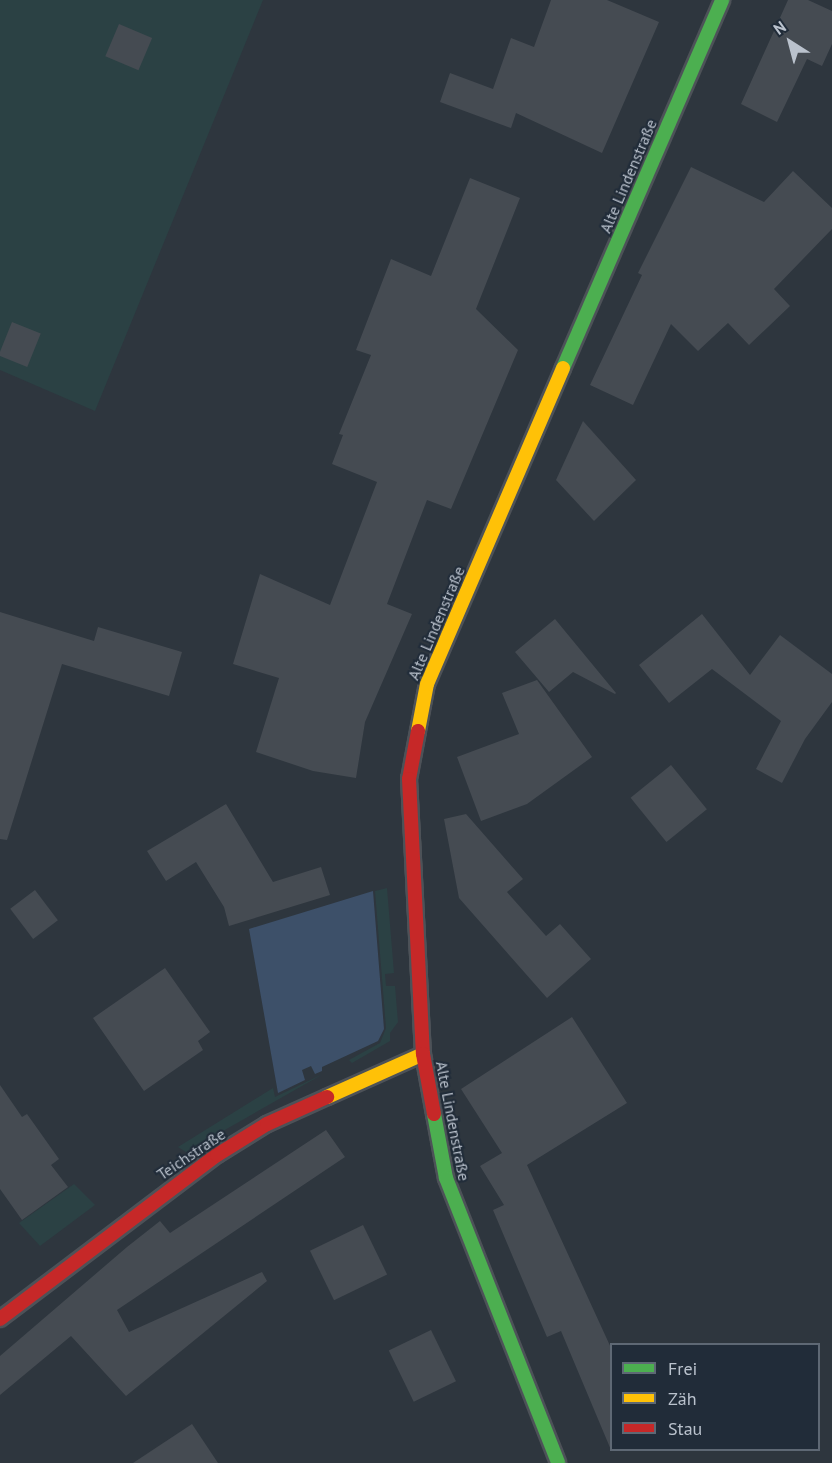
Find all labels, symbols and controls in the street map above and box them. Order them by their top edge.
north arrow [760,12,820,72]
text: N [769,16,790,39]
street label: Alte Lindenstraße [595,116,661,236]
street label: Alte Lindenstraße [403,563,469,683]
street label: Alte Lindenstraße [432,1059,474,1183]
street label: Teichstraße [153,1124,229,1184]
legend [610,1343,820,1451]
text: Frei [668,1357,697,1380]
text: Zäh [668,1387,697,1410]
text: Stau [668,1417,702,1440]

